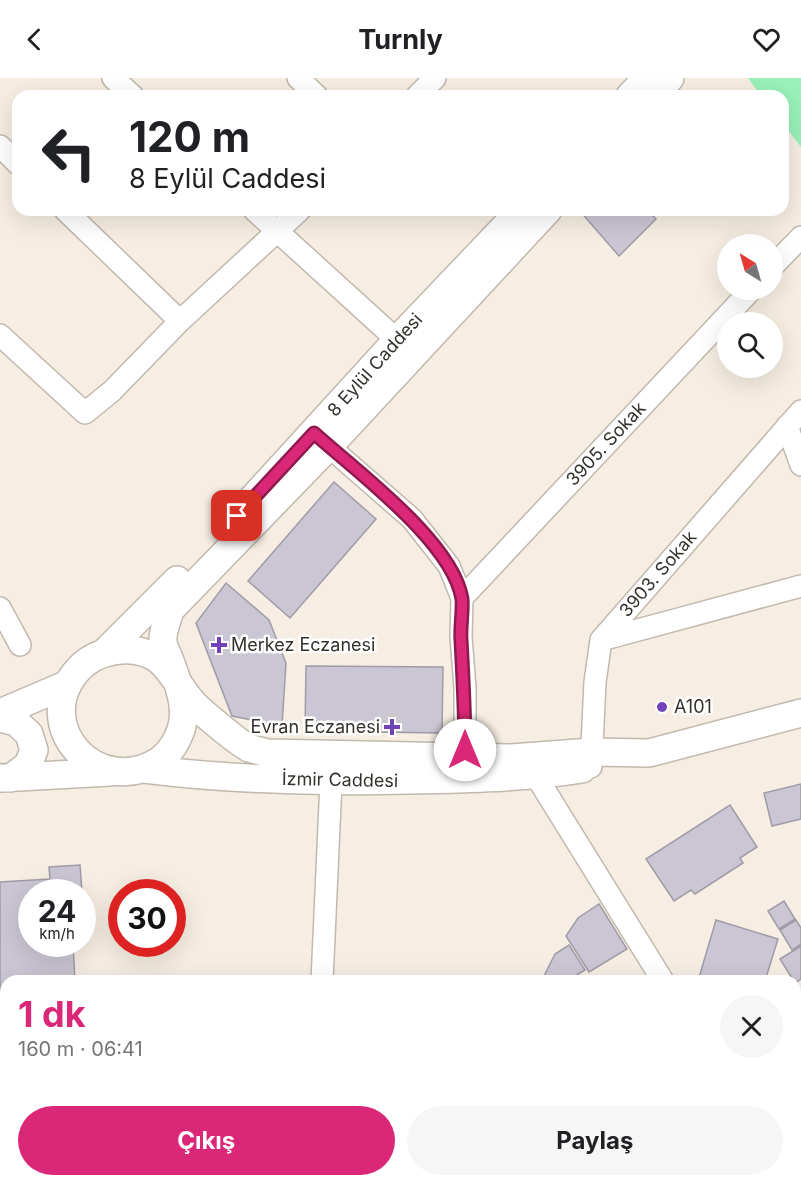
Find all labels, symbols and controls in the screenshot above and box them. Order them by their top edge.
icon: back [18,23,51,56]
text: Turnly [358,23,443,56]
icon: heart [750,23,783,56]
text: 120 m [129,111,250,162]
icon: left [30,114,108,192]
text: 8 Eylül Caddesi [129,162,326,195]
north arrow [717,234,783,300]
map controls [717,234,783,378]
street label: 8 Eylül Caddesi [323,309,426,420]
button: search [717,312,783,378]
street label: 3905. Sokak [562,397,650,490]
pin [211,490,262,541]
icon: arrive [220,499,253,532]
street label: 3903. Sokak [615,526,701,621]
place label: Merkez Eczanesi [231,634,375,655]
marker: Merkez Eczanesi [212,638,226,652]
place label: A101 [674,696,712,717]
marker: A101 [655,700,669,714]
place label: Evran Eczanesi [251,716,380,737]
position arrow [433,718,497,782]
marker: Evran Eczanesi [385,720,399,734]
street label: İzmir Caddesi [282,767,398,791]
speed limit sign: 30 [108,879,186,957]
text: 24 [38,893,76,929]
text: km/h [39,924,75,943]
text: 1 dk [18,992,86,1036]
button: close [720,995,783,1058]
text: 160 m · 06:41 [18,1037,143,1061]
button: Çıkış [18,1106,395,1175]
button: Paylaş [407,1106,783,1175]

